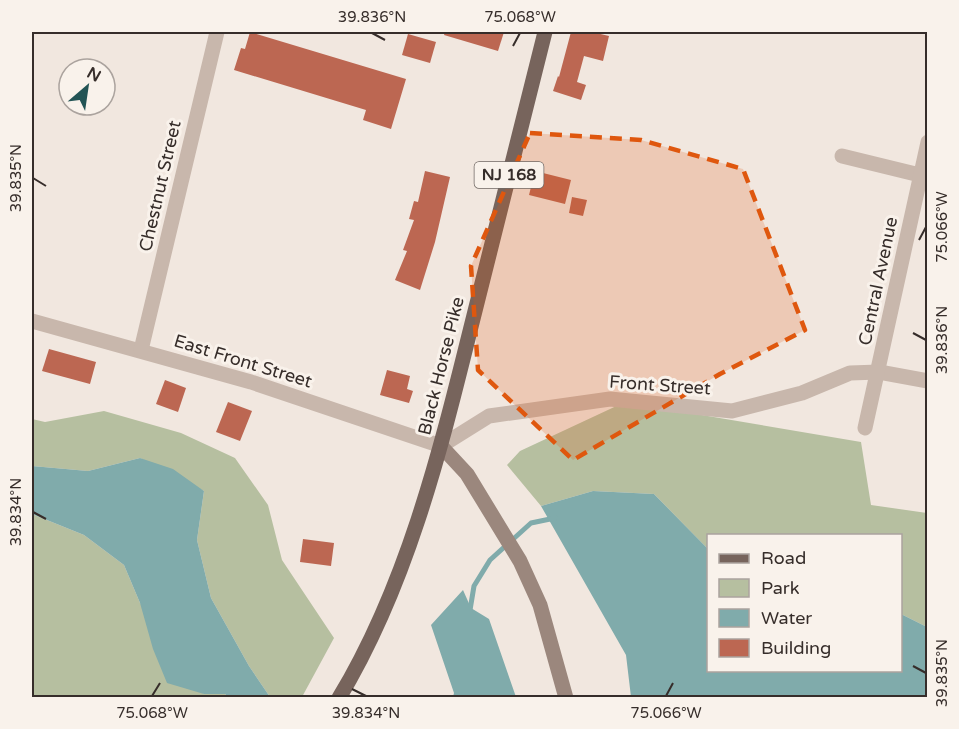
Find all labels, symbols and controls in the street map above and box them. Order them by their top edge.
text: 39.836°N [338,8,406,26]
text: 75.068°W [484,8,556,26]
north arrow [57,57,117,117]
text: N [83,63,104,87]
street label: Chestnut Street [134,118,186,254]
text: 39.835°N [7,144,25,212]
road number: NJ 168 [474,162,544,188]
text: 75.066°W [933,191,951,263]
street label: Central Avenue [854,215,902,347]
street label: Black Horse Pike [413,294,469,438]
text: 39.836°N [933,306,951,374]
street label: East Front Street [171,330,315,393]
street label: Front Street [608,370,712,400]
text: 39.834°N [7,478,25,546]
legend [707,534,902,672]
text: Road [761,547,806,569]
text: Park [761,577,800,599]
text: Water [761,607,812,629]
text: Building [761,637,831,659]
text: 39.835°N [933,639,951,707]
text: 75.068°W [116,704,188,722]
text: 39.834°N [332,704,400,722]
text: 75.066°W [630,704,702,722]

